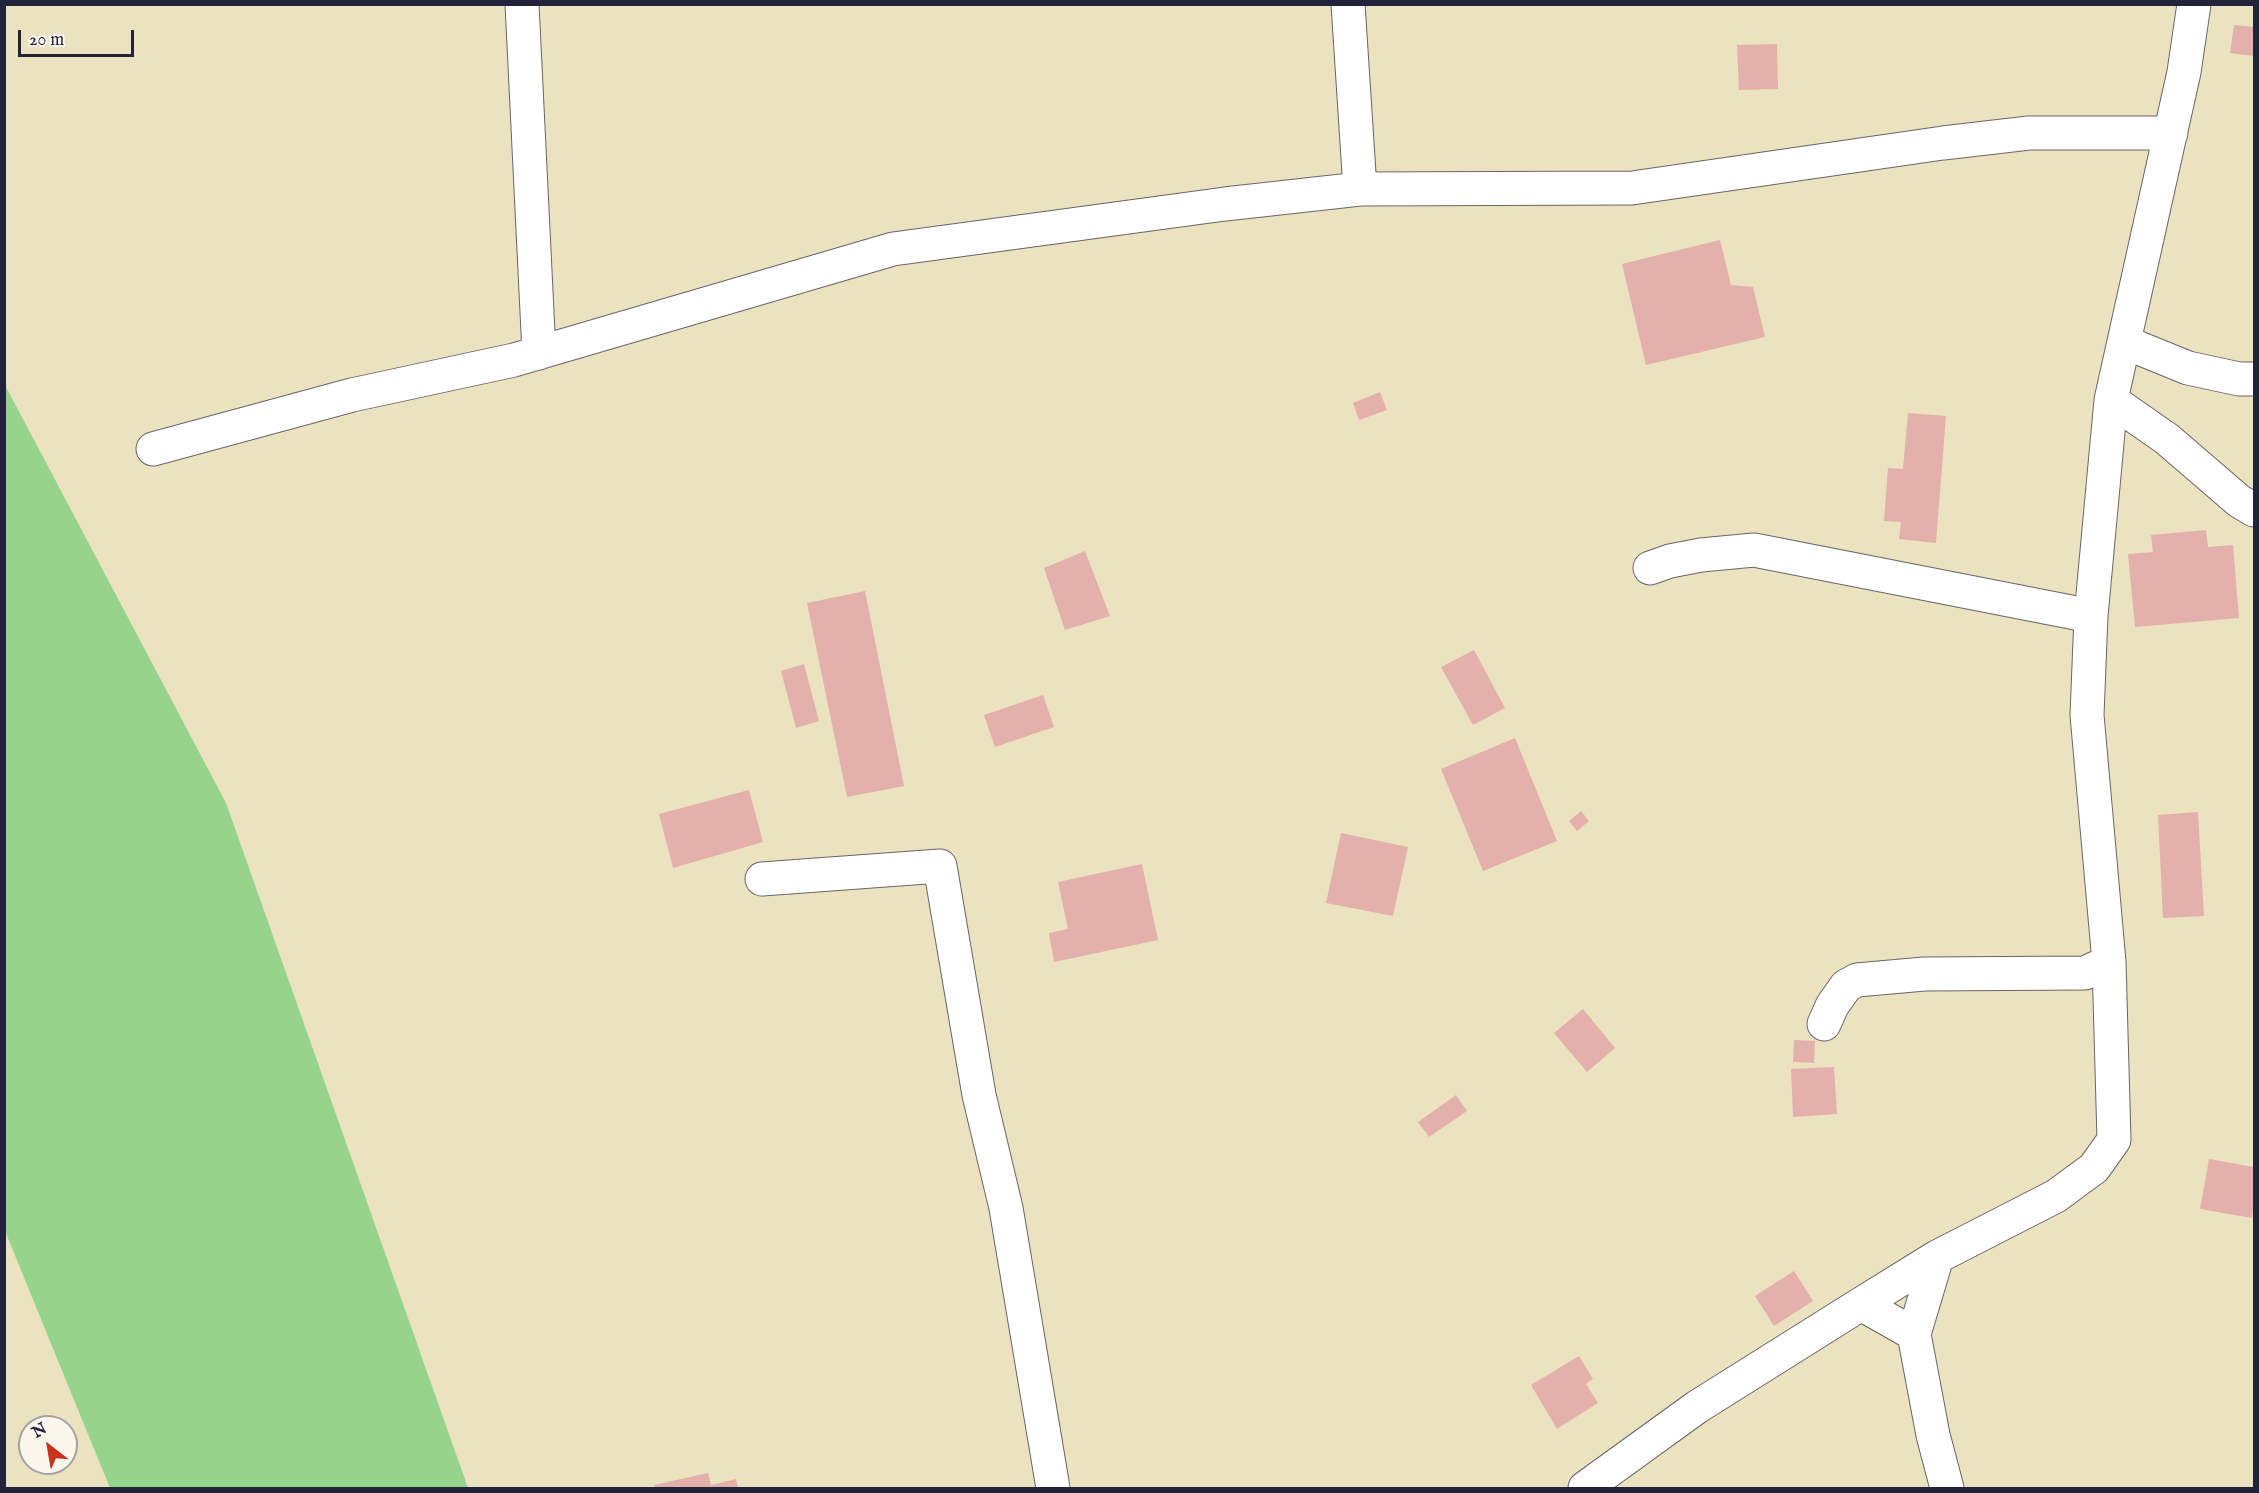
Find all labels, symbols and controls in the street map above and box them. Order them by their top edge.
scale bar [21,18,136,56]
text: 20 m [29,29,64,52]
north arrow [18,1415,78,1475]
text: N [29,1419,51,1443]

